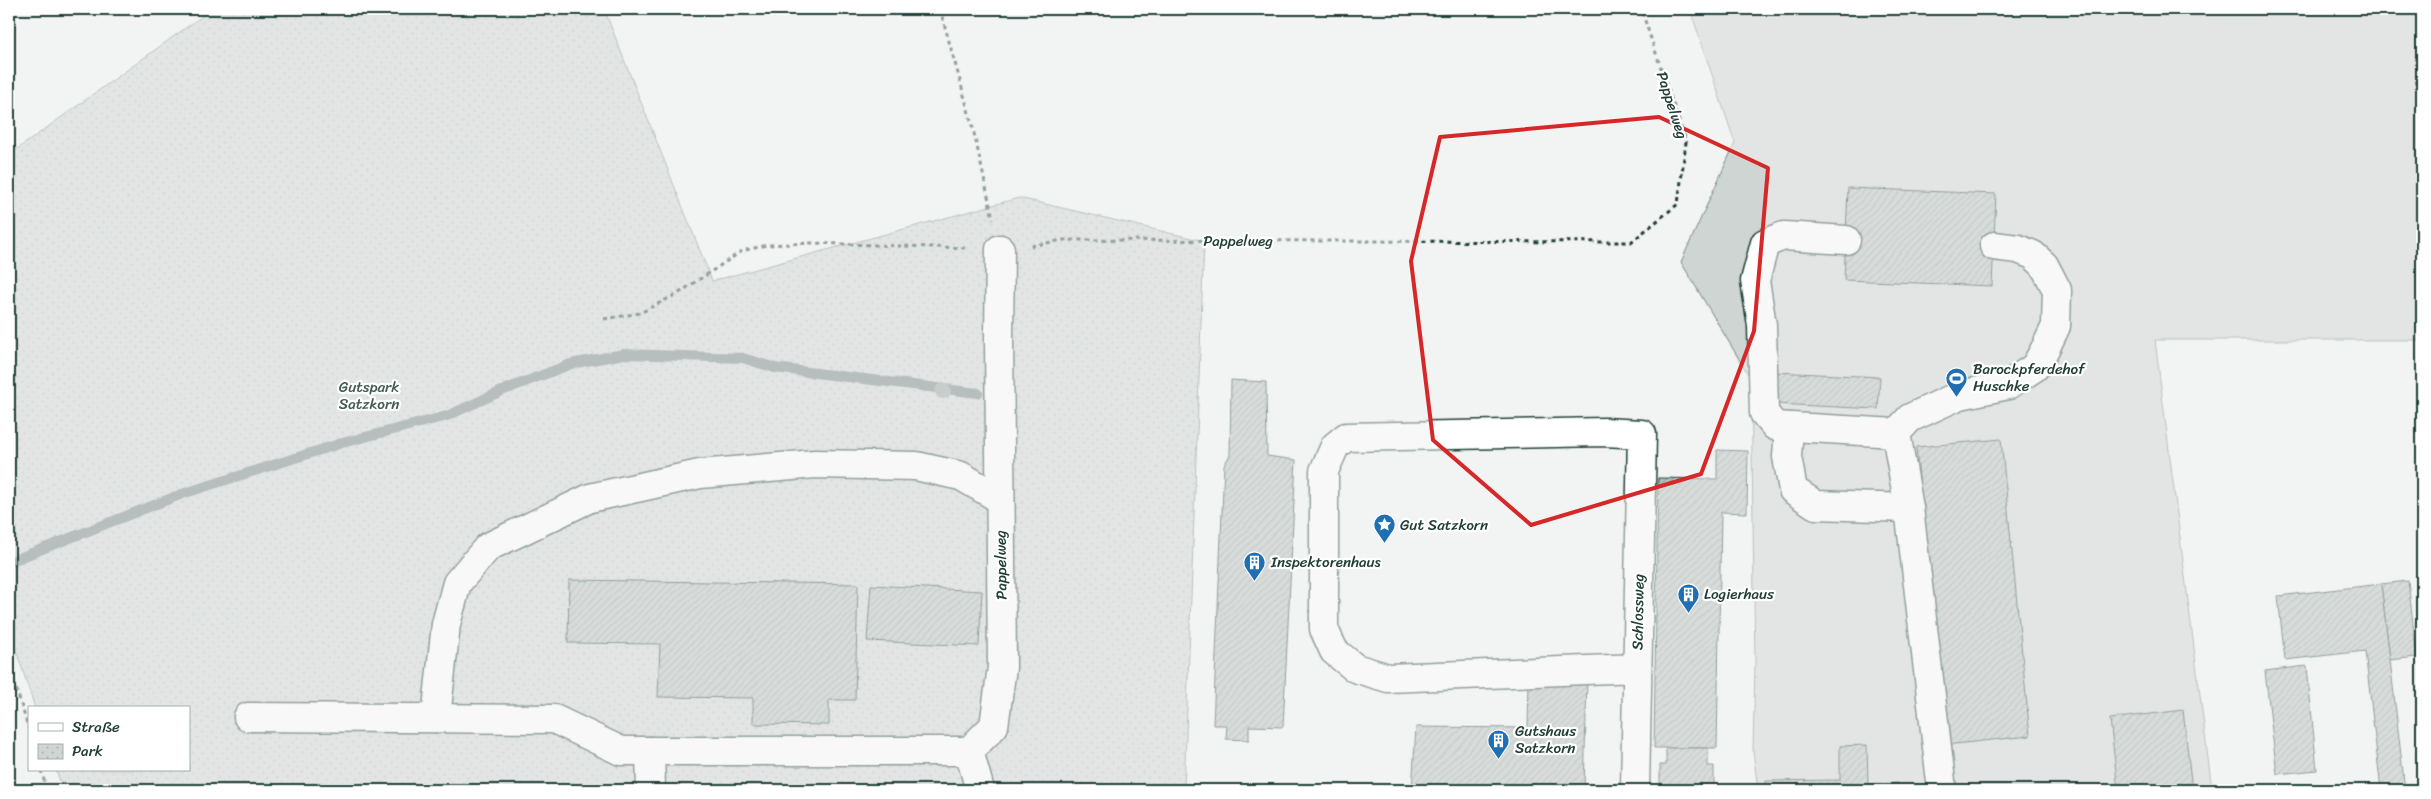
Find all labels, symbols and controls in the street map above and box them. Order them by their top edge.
street label: Pappelweg [1649,68,1695,143]
street label: Pappelweg [1203,228,1273,254]
place label: Barockpferdehof Huschke [1973,356,2086,399]
sports icon: Barockpferdehof Huschke [1945,366,1969,397]
park label: Gutspark Satzkorn [339,374,399,417]
place label: Gut Satzkorn [1400,512,1488,538]
place icon: Gut Satzkorn [1372,513,1396,544]
street label: Pappelweg [987,530,1015,600]
place label: Inspektorenhaus [1270,549,1382,575]
building icon: Inspektorenhaus [1243,550,1267,581]
street label: Schlossweg [1624,573,1652,650]
place label: Logierhaus [1704,581,1774,607]
building icon: Logierhaus [1676,582,1700,613]
legend [28,706,190,772]
text: Straße [72,714,120,740]
place label: Gutshaus Satzkorn [1515,718,1576,761]
building icon: Gutshaus Satzkorn [1487,728,1511,759]
text: Park [72,738,103,764]

